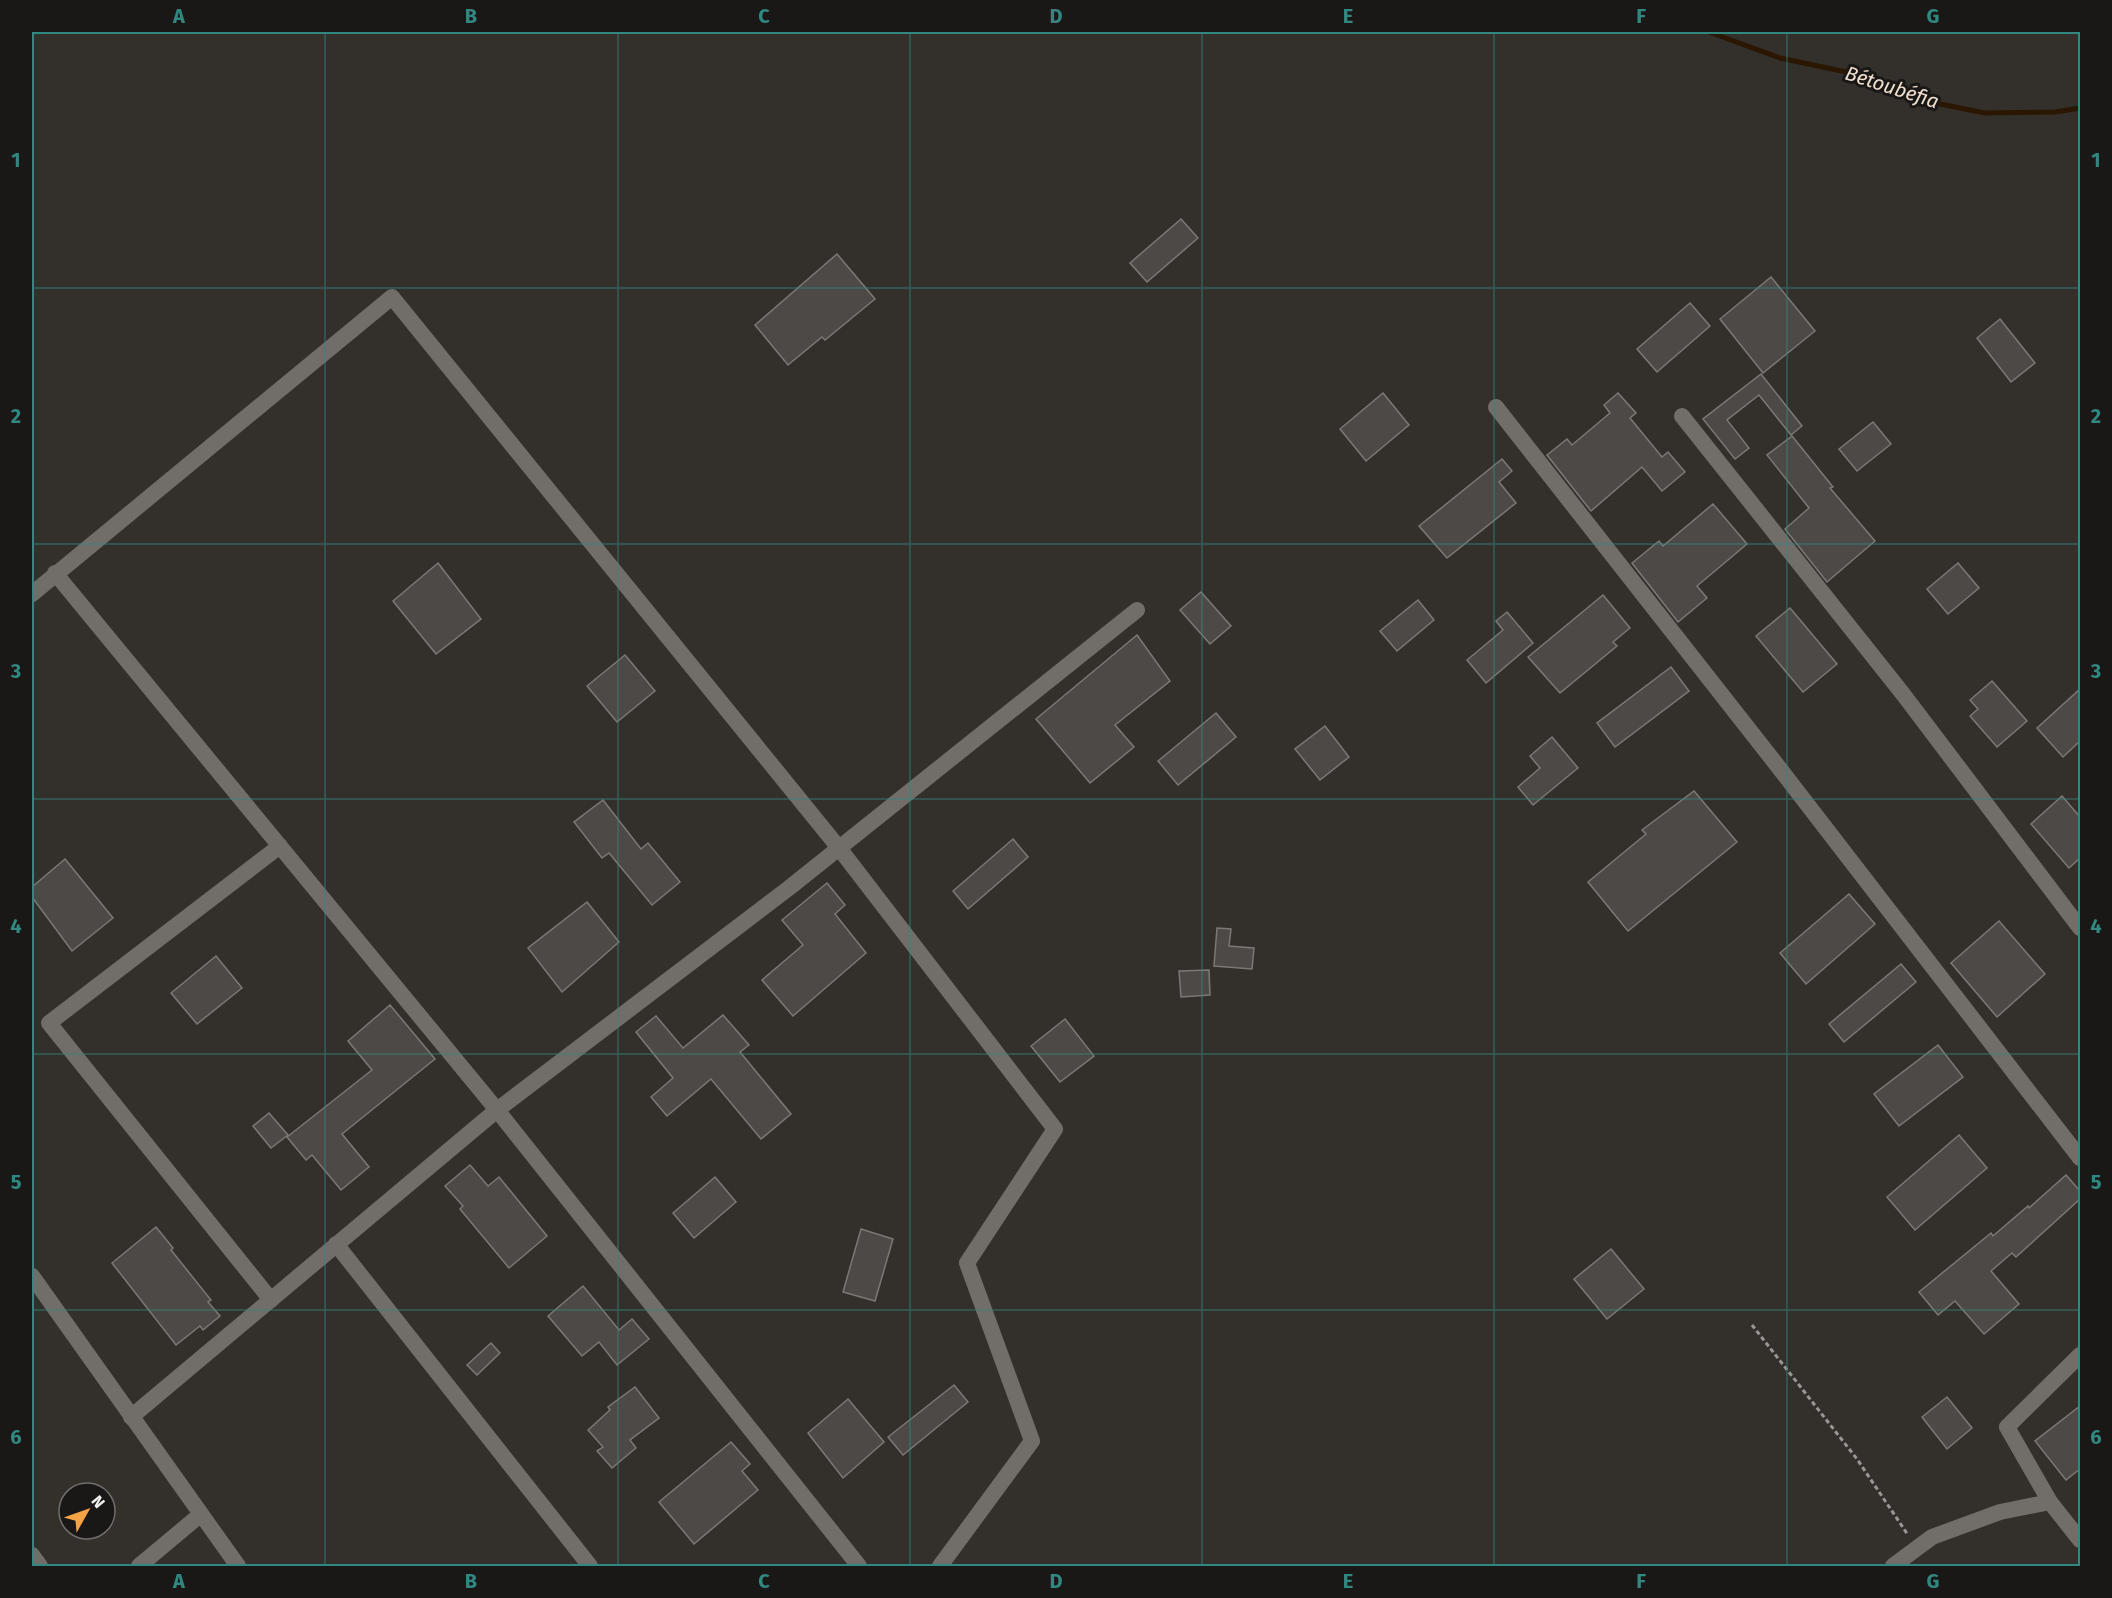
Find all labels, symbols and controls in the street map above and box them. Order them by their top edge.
text: A [172,4,186,28]
text: B [465,4,477,28]
text: C [758,4,770,28]
text: D [1049,4,1063,28]
text: E [1343,4,1353,28]
text: F [1636,4,1646,28]
text: G [1927,4,1939,28]
water label: Bétoubéfia [1842,61,1942,113]
text: 1 [11,148,21,172]
text: 1 [2091,148,2101,172]
text: 2 [11,404,21,428]
text: 2 [2091,404,2101,428]
text: 3 [10,659,21,683]
text: 3 [2090,659,2101,683]
text: 4 [10,914,22,938]
text: 4 [2090,914,2102,938]
text: 5 [11,1170,22,1194]
text: 5 [2091,1170,2102,1194]
text: 6 [10,1425,22,1449]
text: 6 [2090,1425,2102,1449]
north arrow [57,1481,117,1541]
text: N [87,1492,109,1512]
text: A [172,1569,186,1593]
text: B [465,1569,477,1593]
text: C [758,1569,770,1593]
text: D [1049,1569,1063,1593]
text: E [1343,1569,1353,1593]
text: F [1636,1569,1646,1593]
text: G [1927,1569,1939,1593]

